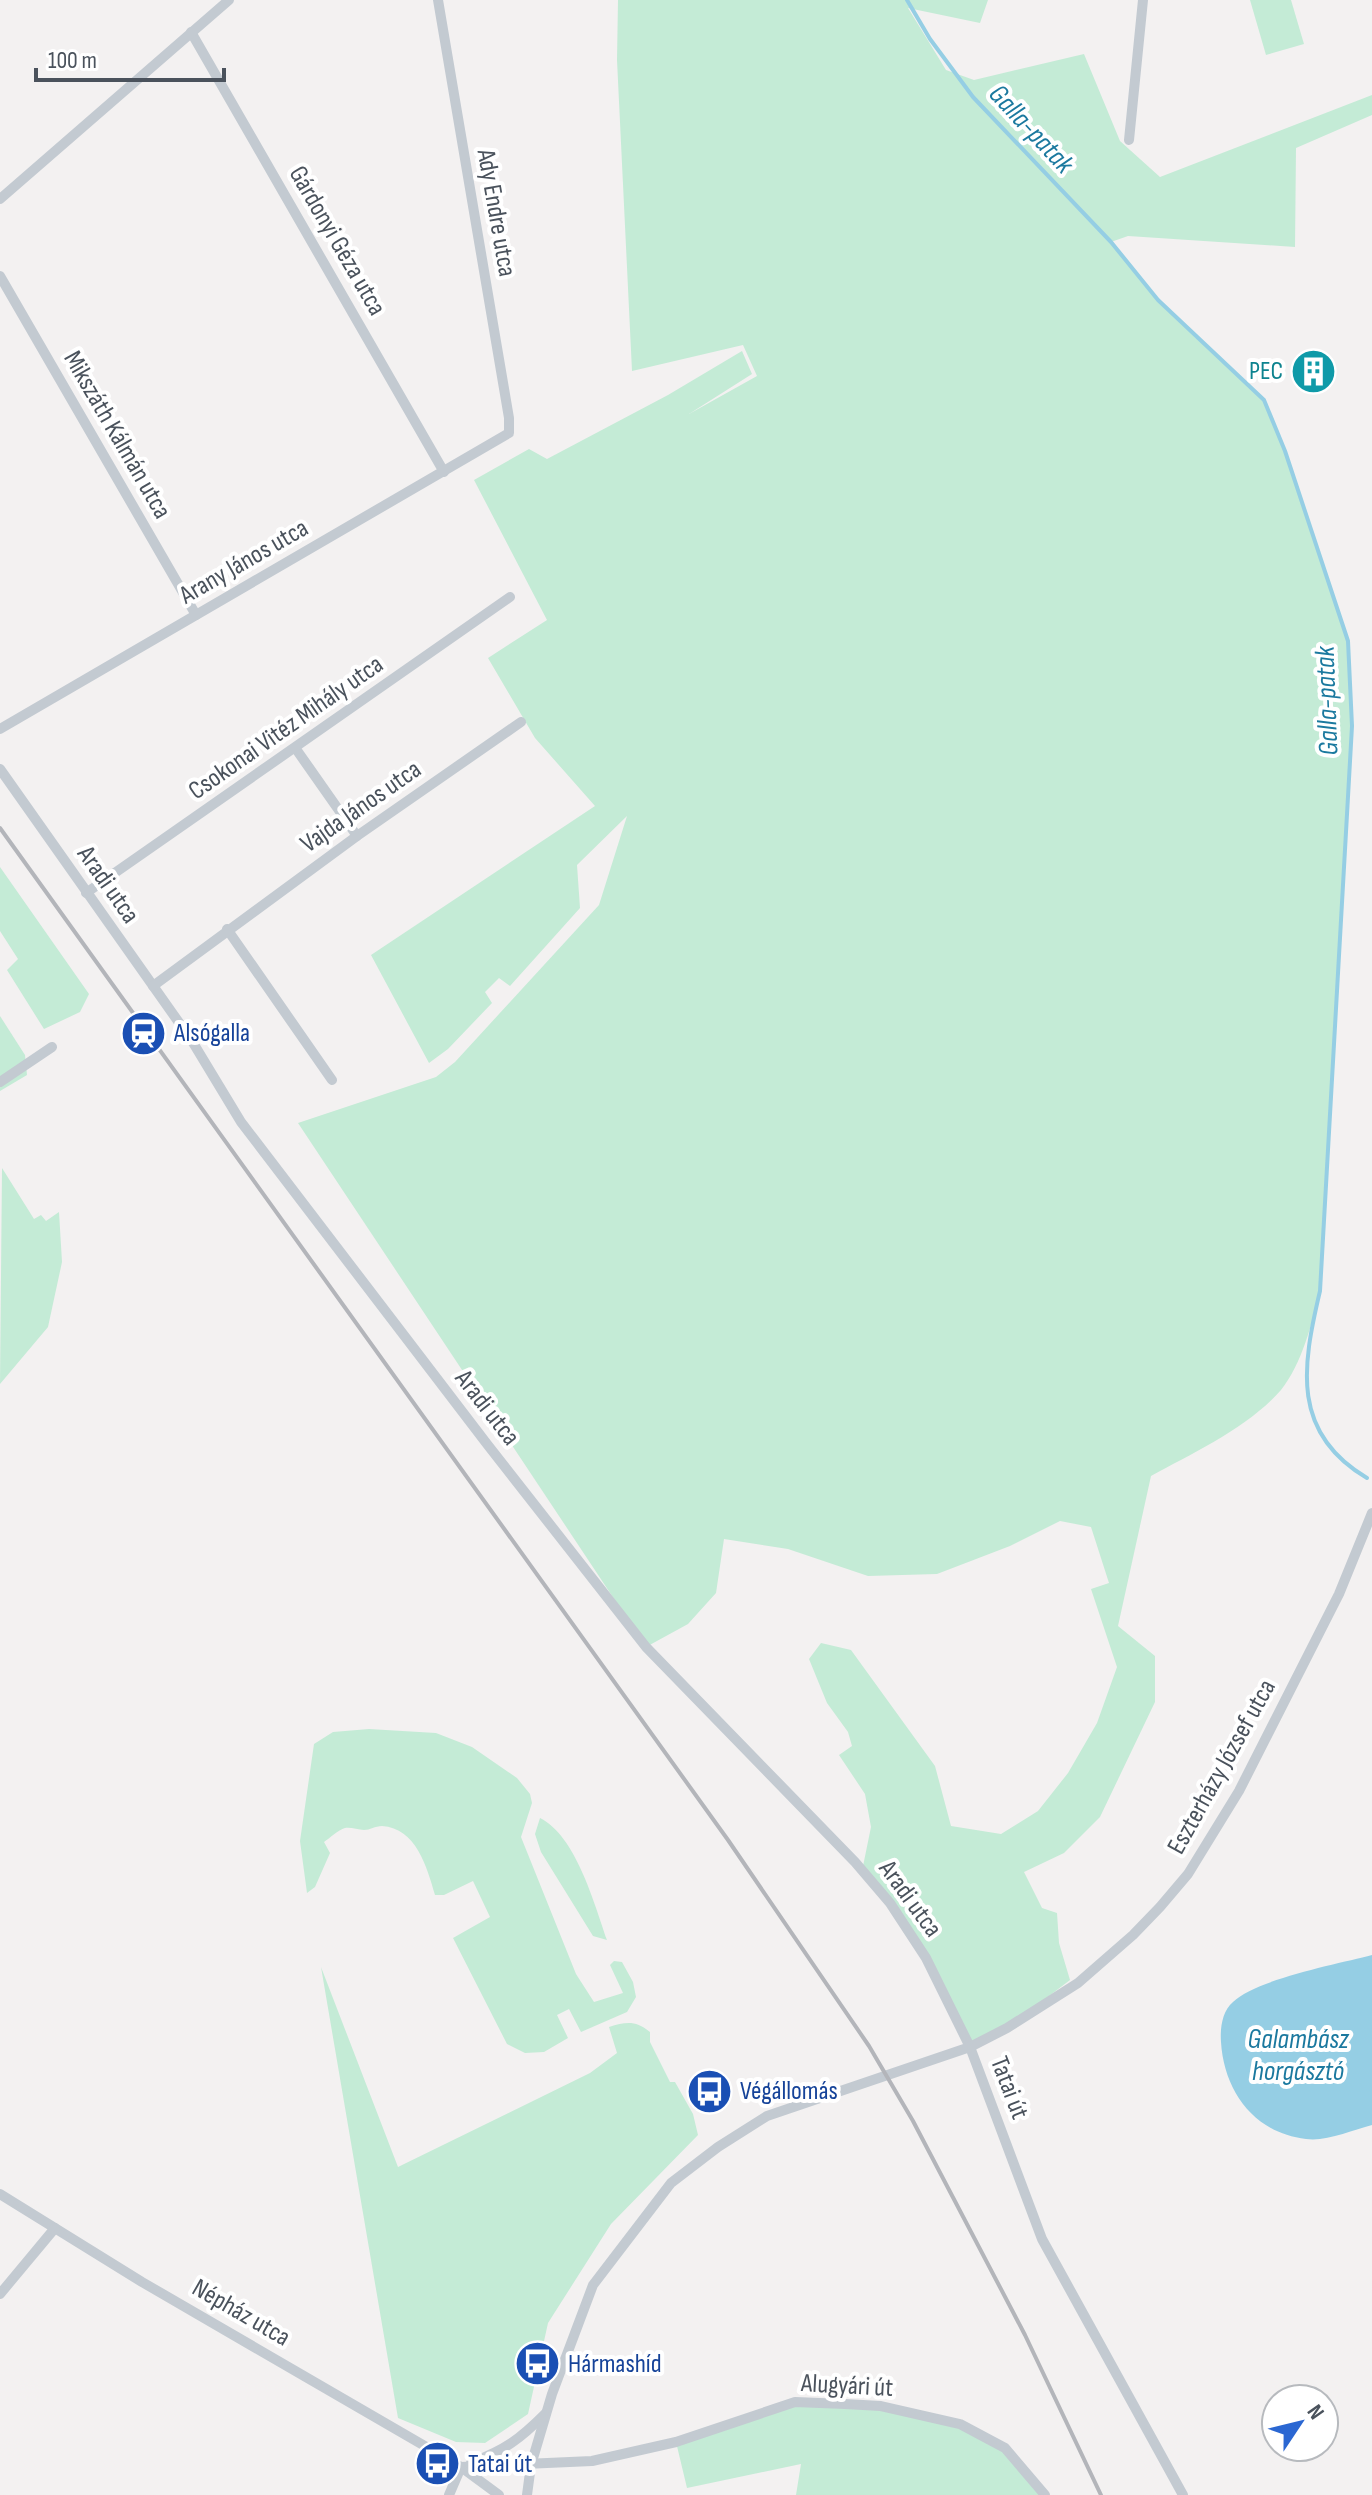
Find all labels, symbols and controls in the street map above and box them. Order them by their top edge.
scale bar [36,32,224,82]
text: 100 m [48,46,97,75]
water label: Galla-patak [982,78,1081,181]
street label: Ady Endre utca [469,146,522,279]
street label: Gárdonyi Géza utca [282,161,392,321]
street label: Mikszáth Kálmán utca [56,346,178,524]
building icon: PEC [1290,347,1338,395]
place label: PEC [1249,356,1283,387]
street label: Arany János utca [173,513,314,612]
water label: Galla-patak [1309,644,1345,756]
street label: Csokonai Vitéz Mihály utca [183,649,389,807]
street label: Vajda János utca [295,754,427,860]
street label: Aradi utca [70,840,146,930]
station icon: Alsógalla [119,1009,167,1057]
place label: Alsógalla [173,1018,250,1049]
street label: Aradi utca [447,1363,526,1452]
street label: Eszterházy József utca [1161,1674,1283,1860]
street label: Aradi utca [871,1854,948,1943]
water label: Galambász horgásztó [1247,2023,1350,2088]
street label: Tatai út [983,2052,1035,2124]
bus stop icon: Végállomás [685,2067,733,2115]
place label: Végállomás [740,2076,838,2107]
street label: Népház utca [187,2273,295,2353]
bus stop icon: Hármashíd [513,2340,561,2388]
place label: Hármashíd [568,2349,662,2380]
street label: Alugyári út [799,2368,894,2404]
north arrow [1260,2383,1340,2463]
text: N [1301,2400,1330,2425]
bus stop icon: Tatai út [413,2440,461,2488]
place label: Tatai út [468,2449,532,2480]

